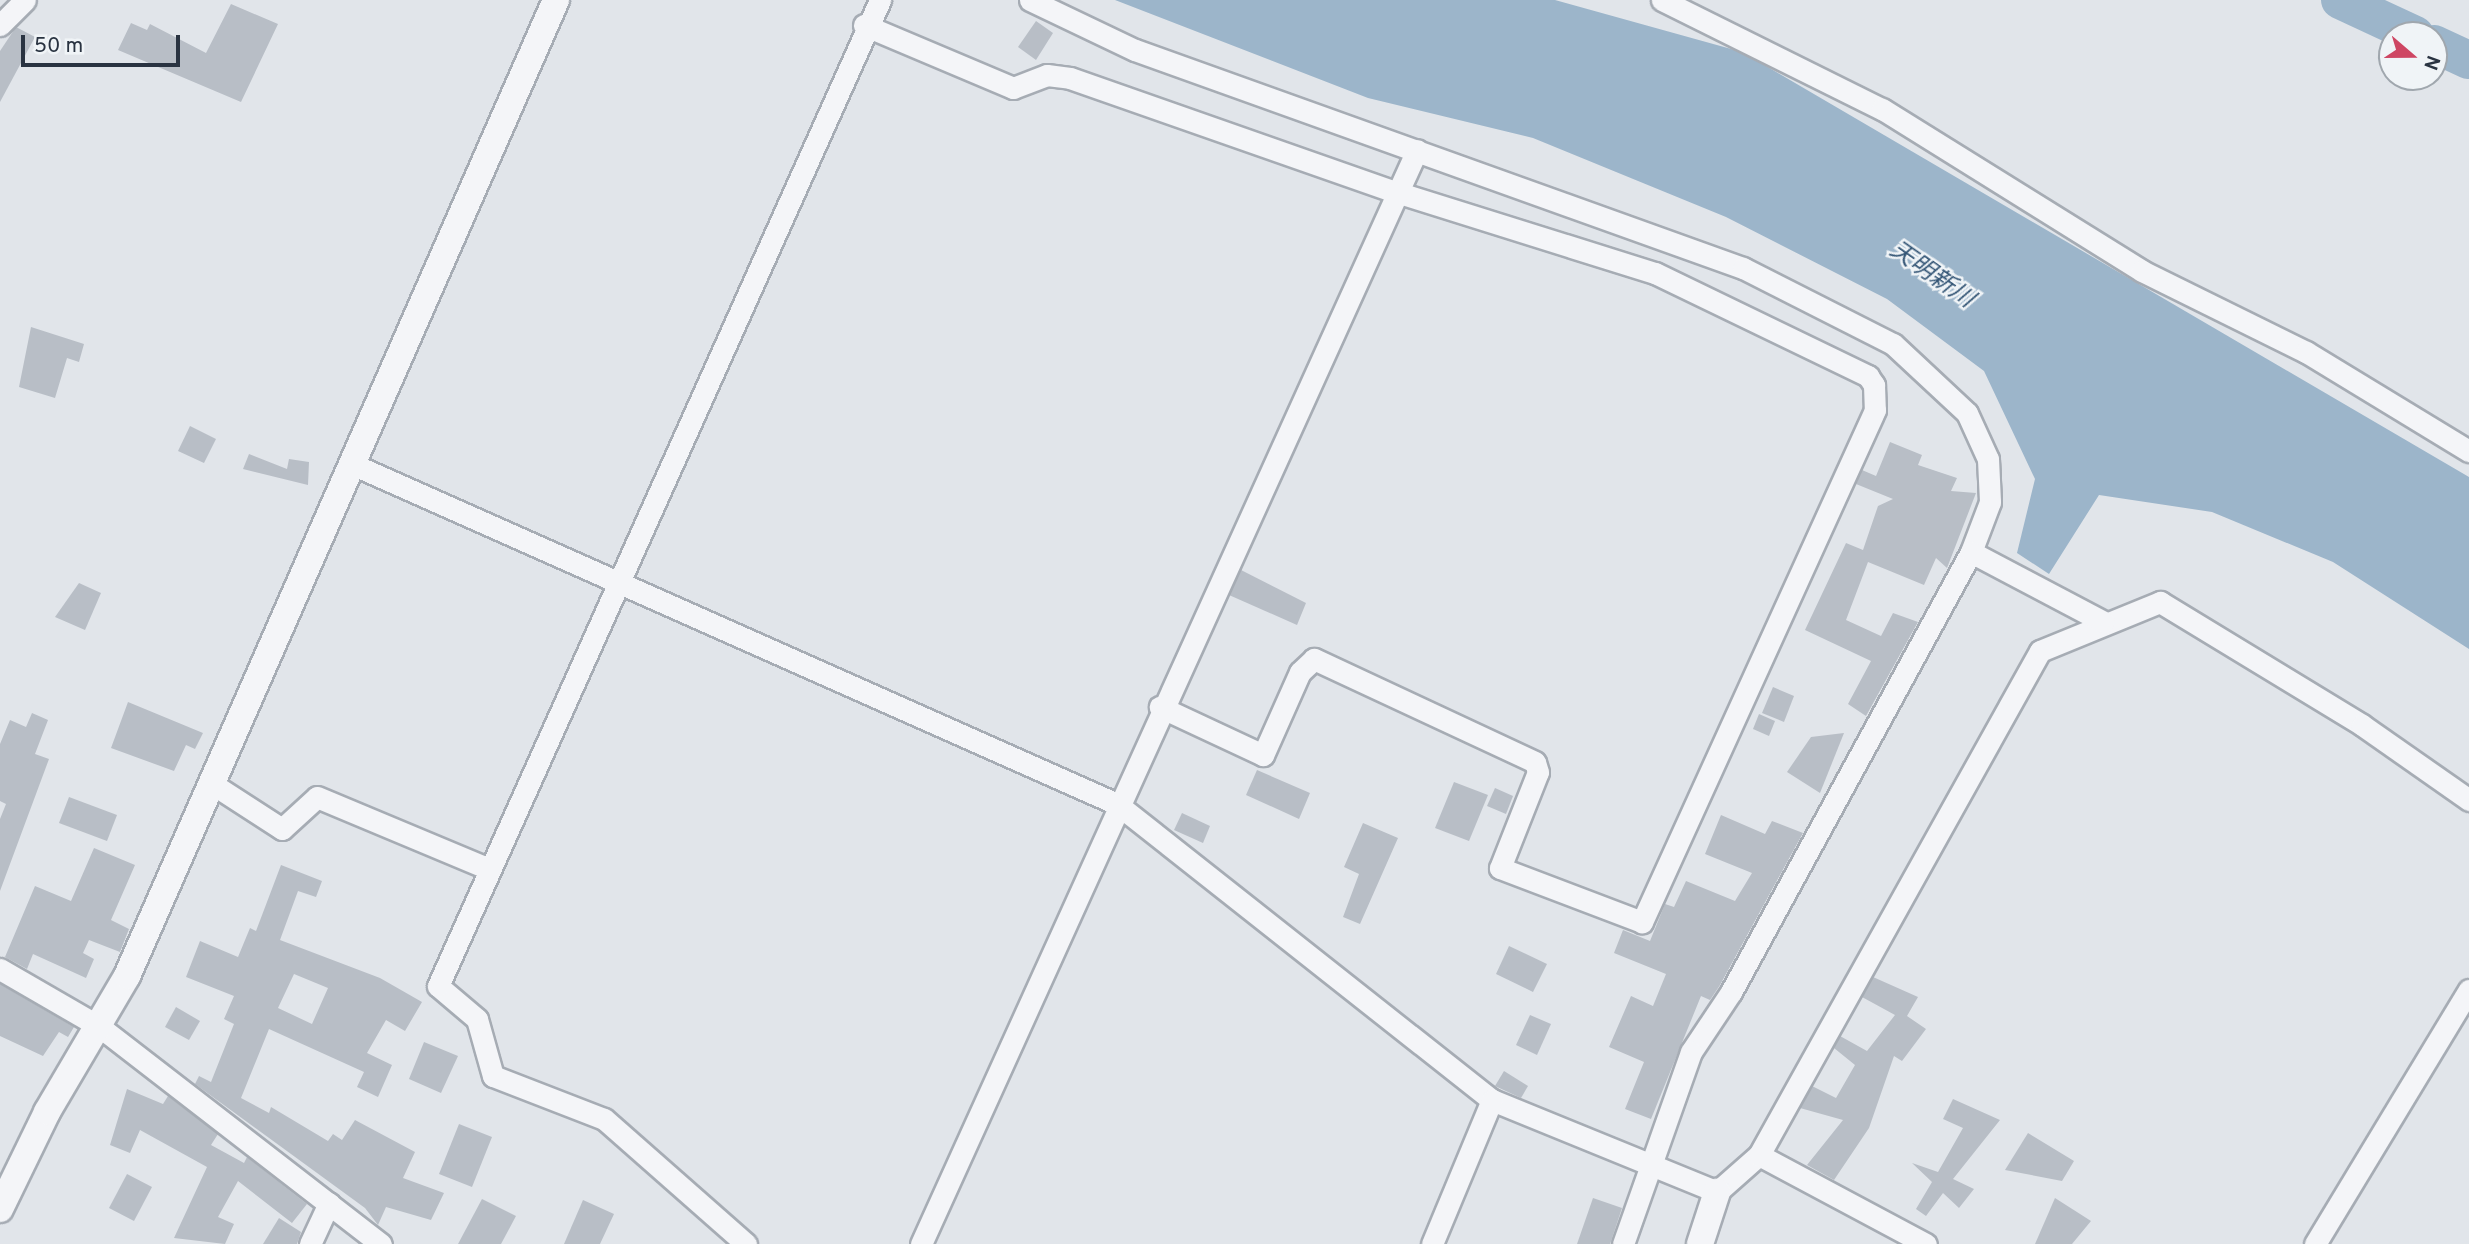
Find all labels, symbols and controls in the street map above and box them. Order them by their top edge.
scale bar [24,21,184,65]
north arrow [2378,21,2448,91]
text: 50 m [34,33,83,60]
text: N [2417,52,2444,73]
water label: 天明新川 [1883,237,1979,315]

